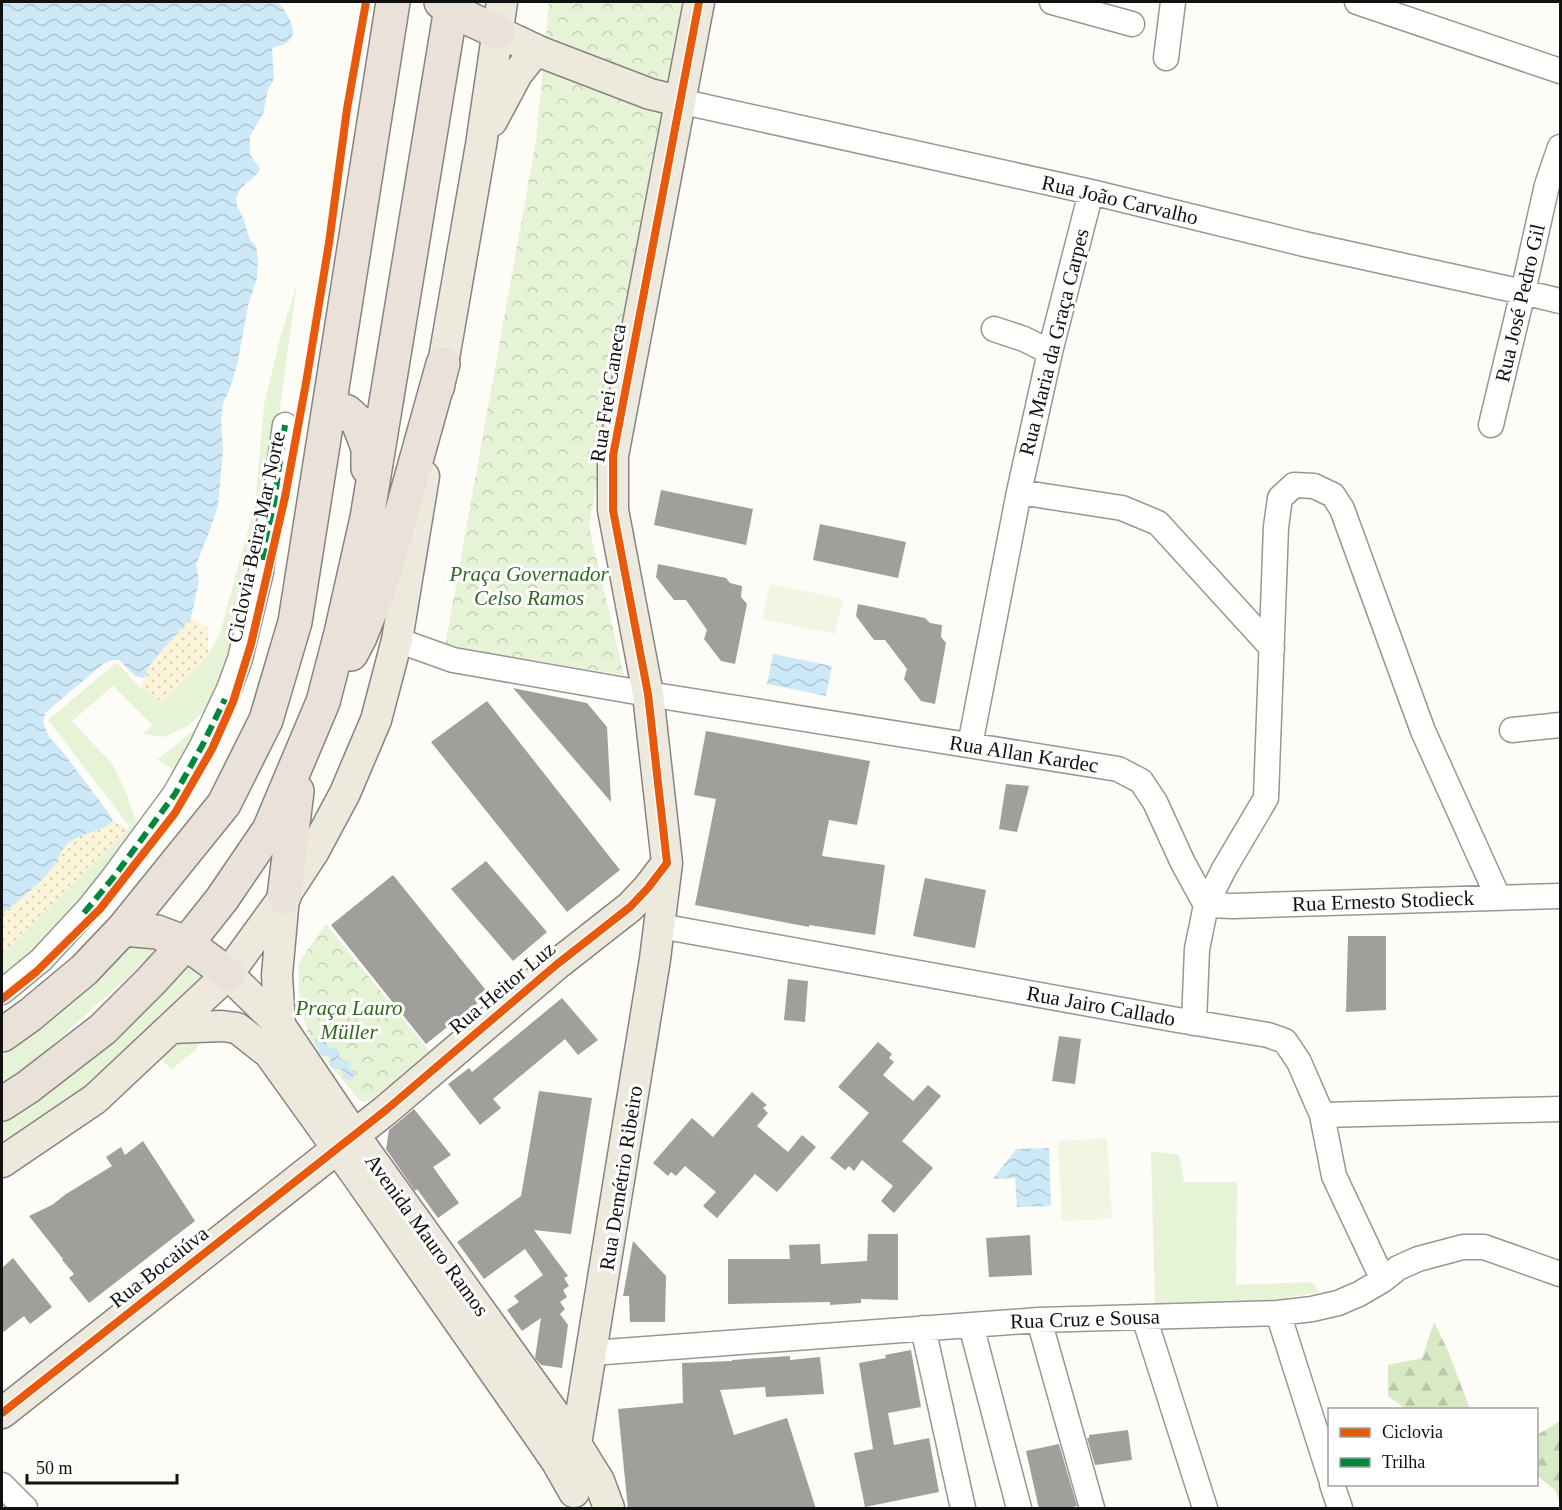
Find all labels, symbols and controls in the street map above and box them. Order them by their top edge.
street label: Rua João Carvalho [1039,170,1201,230]
street label: Rua José Pedro Gil [1490,221,1550,384]
street label: Rua Maria da Graça Carpes [1014,226,1094,458]
street label: Rua Frei Caneca [585,321,631,464]
street label: Ciclovia Beira Mar Norte [222,429,290,645]
park label: Praça Governador Celso Ramos [448,562,609,610]
street label: Rua Allan Kardec [948,730,1100,778]
street label: Rua Ernesto Stodieck [1292,886,1475,916]
street label: Rua Heitor Luz [444,937,560,1039]
street label: Rua Jairo Callado [1025,981,1177,1031]
park label: Praça Lauro Müller [294,996,403,1044]
street label: Rua Demétrio Ribeiro [595,1084,647,1272]
street label: Avenida Mauro Ramos [360,1149,494,1321]
street label: Rua Bocaiúva [105,1221,214,1313]
street label: Rua Cruz e Sousa [1010,1304,1161,1334]
legend [1328,1408,1538,1486]
text: Ciclovia [1382,1422,1443,1442]
scale bar [27,1447,177,1485]
text: Trilha [1382,1452,1425,1472]
text: 50 m [36,1458,73,1478]

